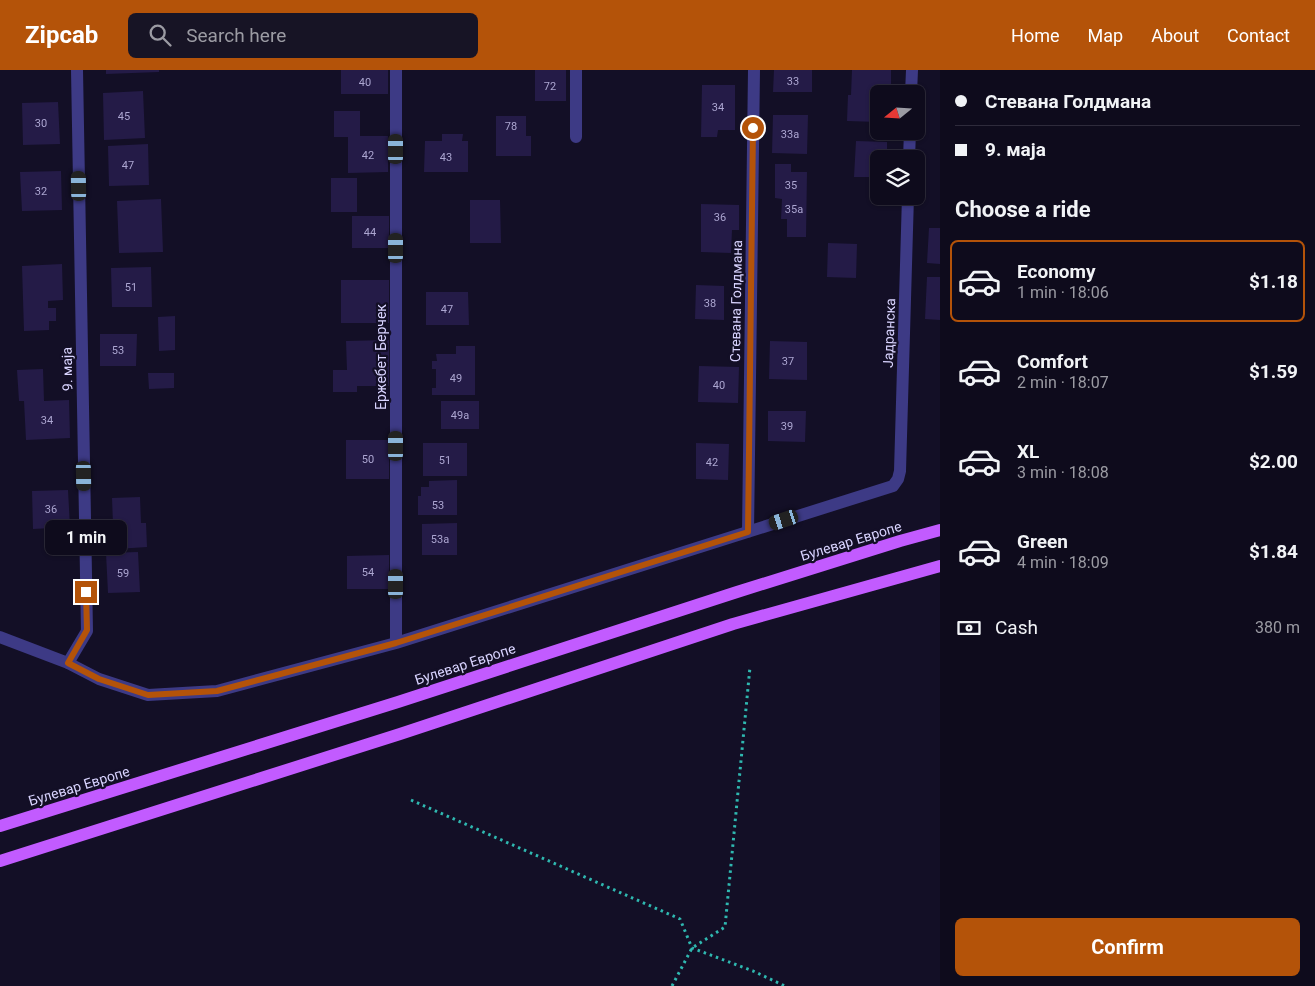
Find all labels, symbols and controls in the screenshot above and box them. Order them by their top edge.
search box [128,13,478,58]
text: Zipcab [25,21,98,49]
icon: search [146,21,174,49]
text: Search here [186,24,286,47]
text: Home [1011,25,1060,46]
text: Map [1088,25,1123,46]
text: About [1151,25,1199,46]
text: Contact [1227,25,1290,46]
house number: 33 [787,75,799,88]
house number: 40 [359,76,371,89]
house number: 72 [544,80,556,93]
north arrow [870,85,925,140]
map controls [870,85,925,205]
text: Стевана Голдмана [985,90,1151,113]
house number: 34 [712,101,724,114]
house number: 45 [118,110,130,123]
house number: 30 [35,117,47,130]
route start [742,117,764,139]
house number: 78 [505,120,517,133]
house number: 33a [781,128,799,141]
car [388,134,403,164]
text: 9. маја [985,138,1046,161]
house number: 42 [362,149,374,162]
button: layers [870,150,925,205]
house number: 43 [440,151,452,164]
house number: 47 [122,159,134,172]
car [71,171,86,201]
house number: 35 [785,179,797,192]
house number: 32 [35,185,47,198]
text: Choose a ride [955,197,1091,222]
house number: 35a [785,203,803,216]
house number: 36 [714,211,726,224]
house number: 44 [364,226,376,239]
car [388,233,403,263]
street label: Стевана Голдмана [727,240,745,362]
icon: car [957,259,1002,304]
text: Economy [1017,260,1096,283]
text: $1.18 [1249,270,1298,293]
house number: 51 [125,281,137,294]
text: 1 min · 18:06 [1017,283,1109,302]
house number: 38 [704,297,716,310]
street label: Јадранска [880,298,898,368]
house number: 47 [441,303,453,316]
street label: Ержебет Берчек [373,304,389,410]
house number: 53 [112,344,124,357]
street label: 9. маја [59,347,75,391]
icon: car [957,349,1002,394]
text: Comfort [1017,350,1088,373]
house number: 37 [782,355,794,368]
text: $1.59 [1249,360,1298,383]
house number: 49 [450,372,462,385]
text: 2 min · 18:07 [1017,373,1109,392]
house number: 40 [713,379,725,392]
house number: 49a [451,409,469,422]
house number: 34 [41,414,53,427]
house number: 39 [781,420,793,433]
car [388,431,403,461]
icon: car [957,439,1002,484]
text: XL [1017,440,1039,463]
text: $2.00 [1249,450,1298,473]
house number: 50 [362,453,374,466]
house number: 51 [439,454,451,467]
house number: 42 [706,456,718,469]
car [76,461,91,491]
text: 3 min · 18:08 [1017,463,1109,482]
house number: 53 [432,499,444,512]
house number: 36 [45,503,57,516]
car [767,508,800,532]
street label: Булевар Европе [798,518,904,564]
callout: 1 min [45,520,127,554]
text: 1 min [66,528,106,547]
icon: car [957,529,1002,574]
text: Green [1017,530,1068,553]
house number: 53a [431,533,449,546]
text: $1.84 [1249,540,1298,563]
text: 4 min · 18:09 [1017,553,1109,572]
house number: 54 [362,566,374,579]
house number: 59 [117,567,129,580]
car [388,569,403,599]
route end [75,581,97,603]
icon: cash [955,614,983,642]
text: Cash [995,616,1038,639]
text: 380 m [1255,618,1300,637]
street label: Булевар Европе [413,640,517,688]
street label: Булевар Европе [26,763,132,809]
button: Confirm [955,918,1300,976]

